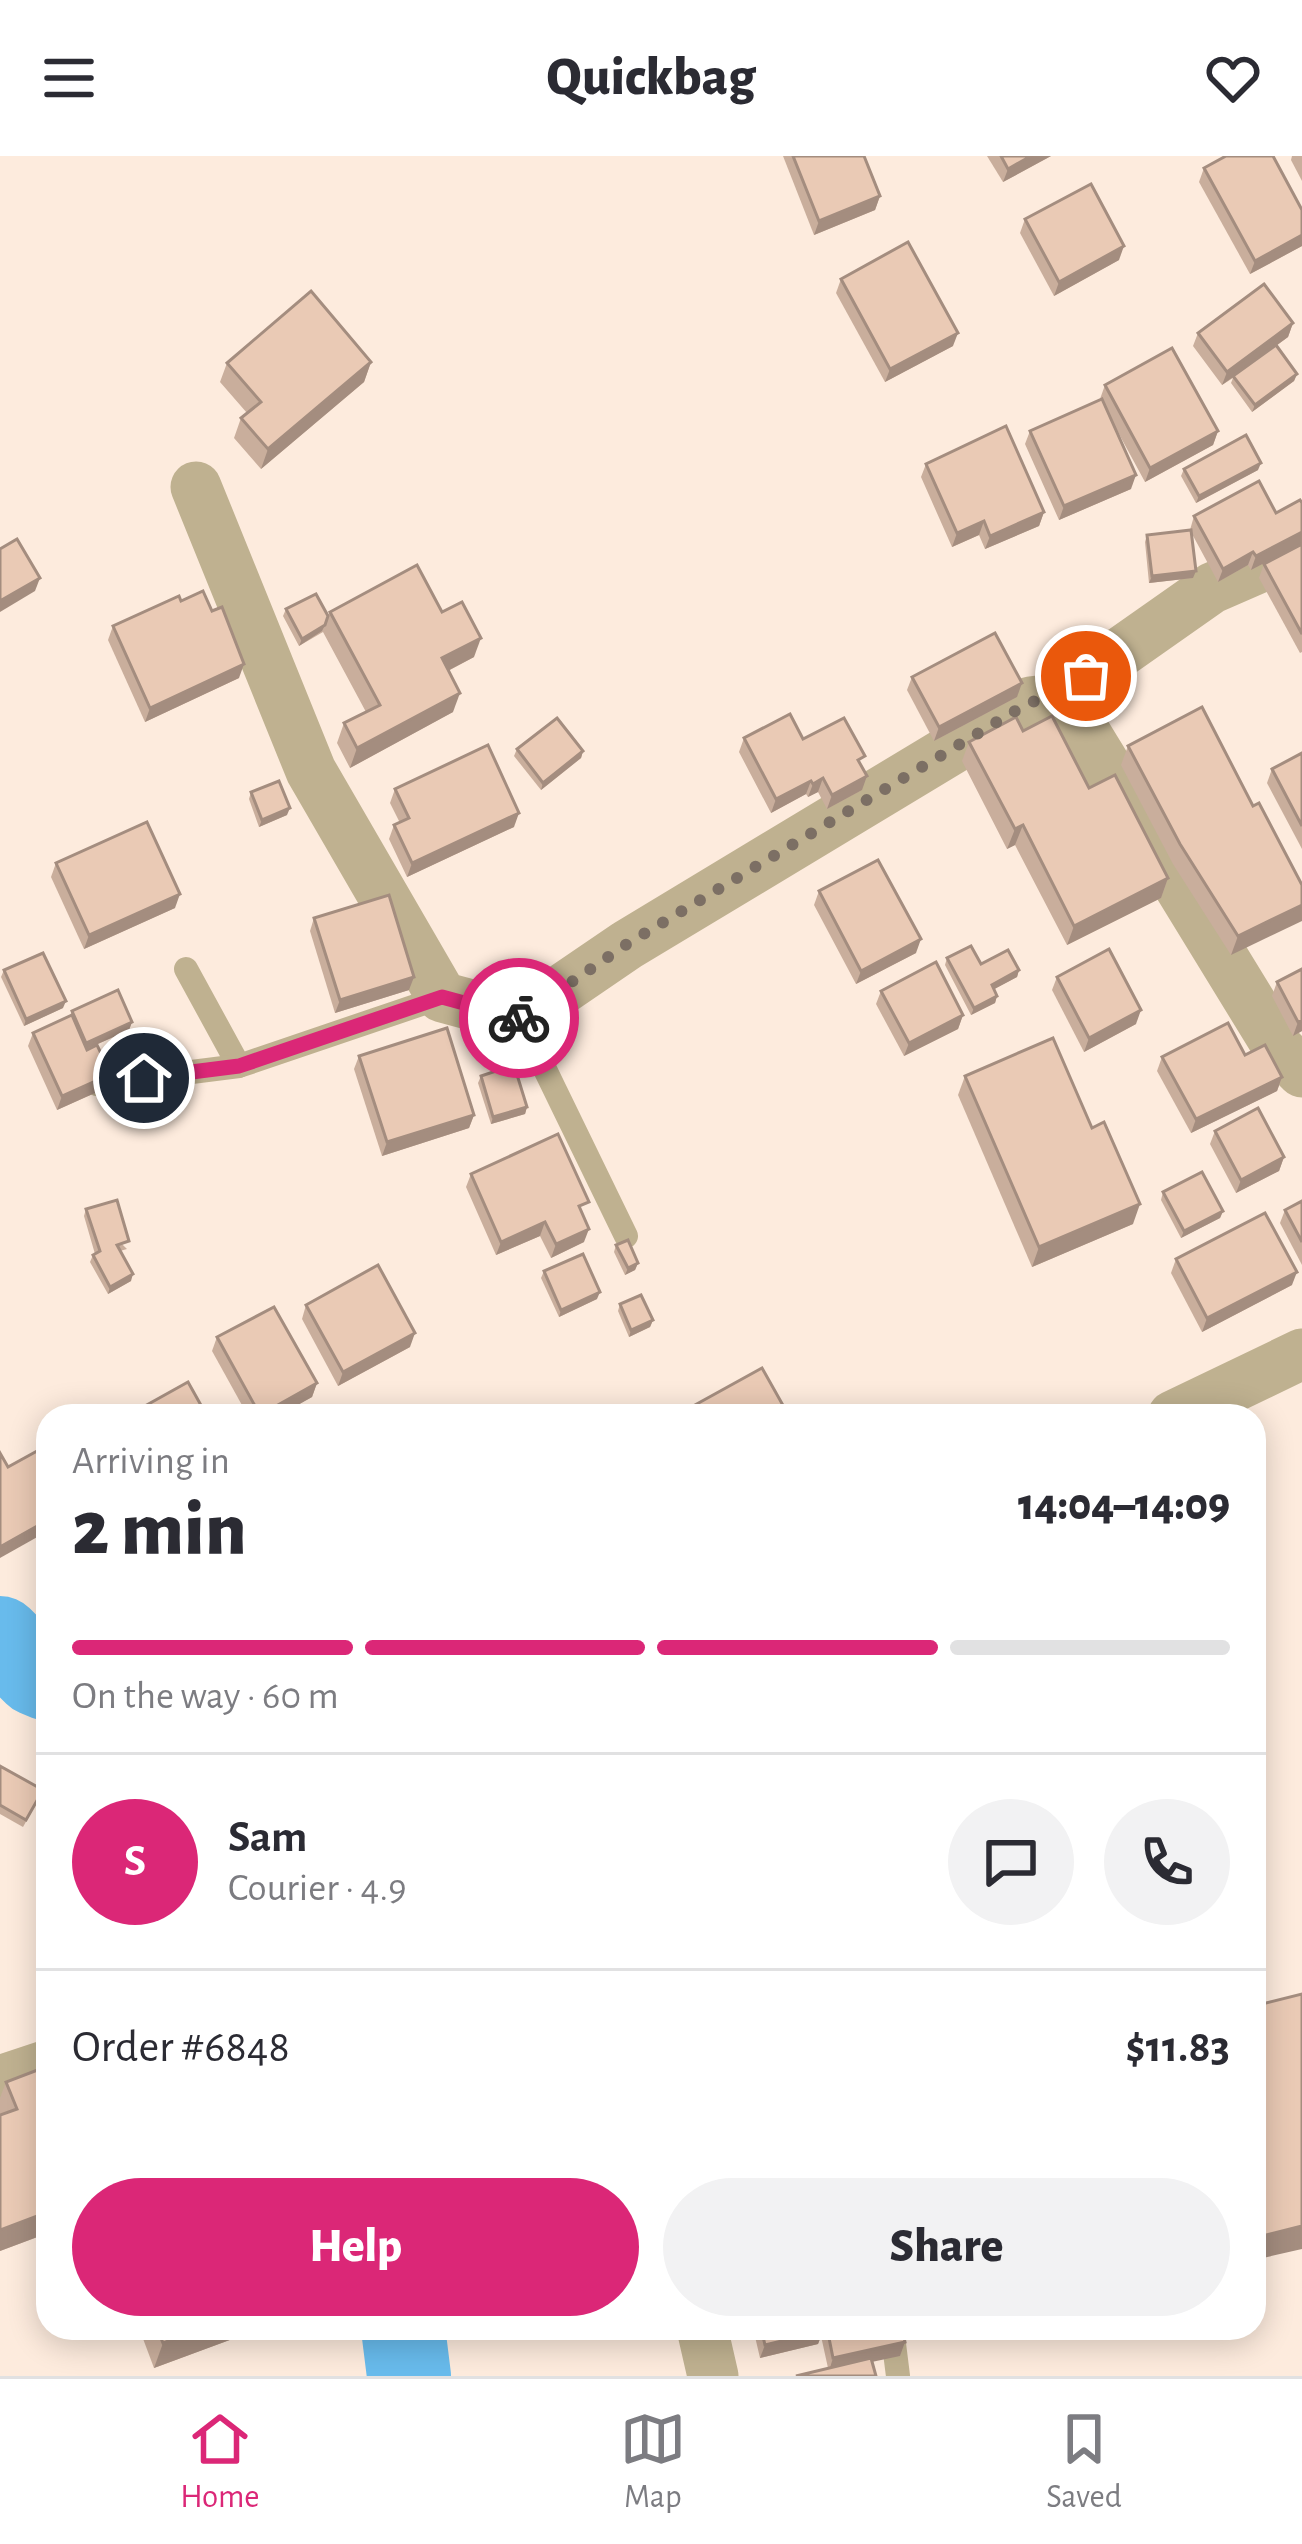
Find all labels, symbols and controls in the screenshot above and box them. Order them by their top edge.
icon: menu [36,45,102,111]
icon: heart [1200,45,1266,111]
text: Quickbag [547,51,755,105]
pin [1035,625,1137,727]
icon: bag [1053,643,1119,709]
courier [459,958,579,1078]
icon: bike [486,985,552,1051]
pin [93,1027,195,1129]
icon: home [111,1045,177,1111]
text: Arriving in [72,1442,230,1481]
text: 14:04–14:09 [1018,1483,1230,1528]
text: 2 min [72,1491,247,1569]
text: On the way · 60 m [72,1677,339,1716]
button: chat [948,1799,1074,1925]
button: phone [1104,1799,1230,1925]
text: Sam [228,1815,307,1860]
text: S [124,1839,146,1884]
text: Courier · 4.9 [228,1869,407,1908]
text: Order #6848 [72,2025,290,2070]
text: $11.83 [1125,2025,1230,2070]
button: Help [72,2178,639,2316]
button: Share [663,2178,1230,2316]
tab: Home [180,2406,260,2518]
tab: Map [620,2406,686,2518]
tab: Saved [1046,2406,1122,2518]

